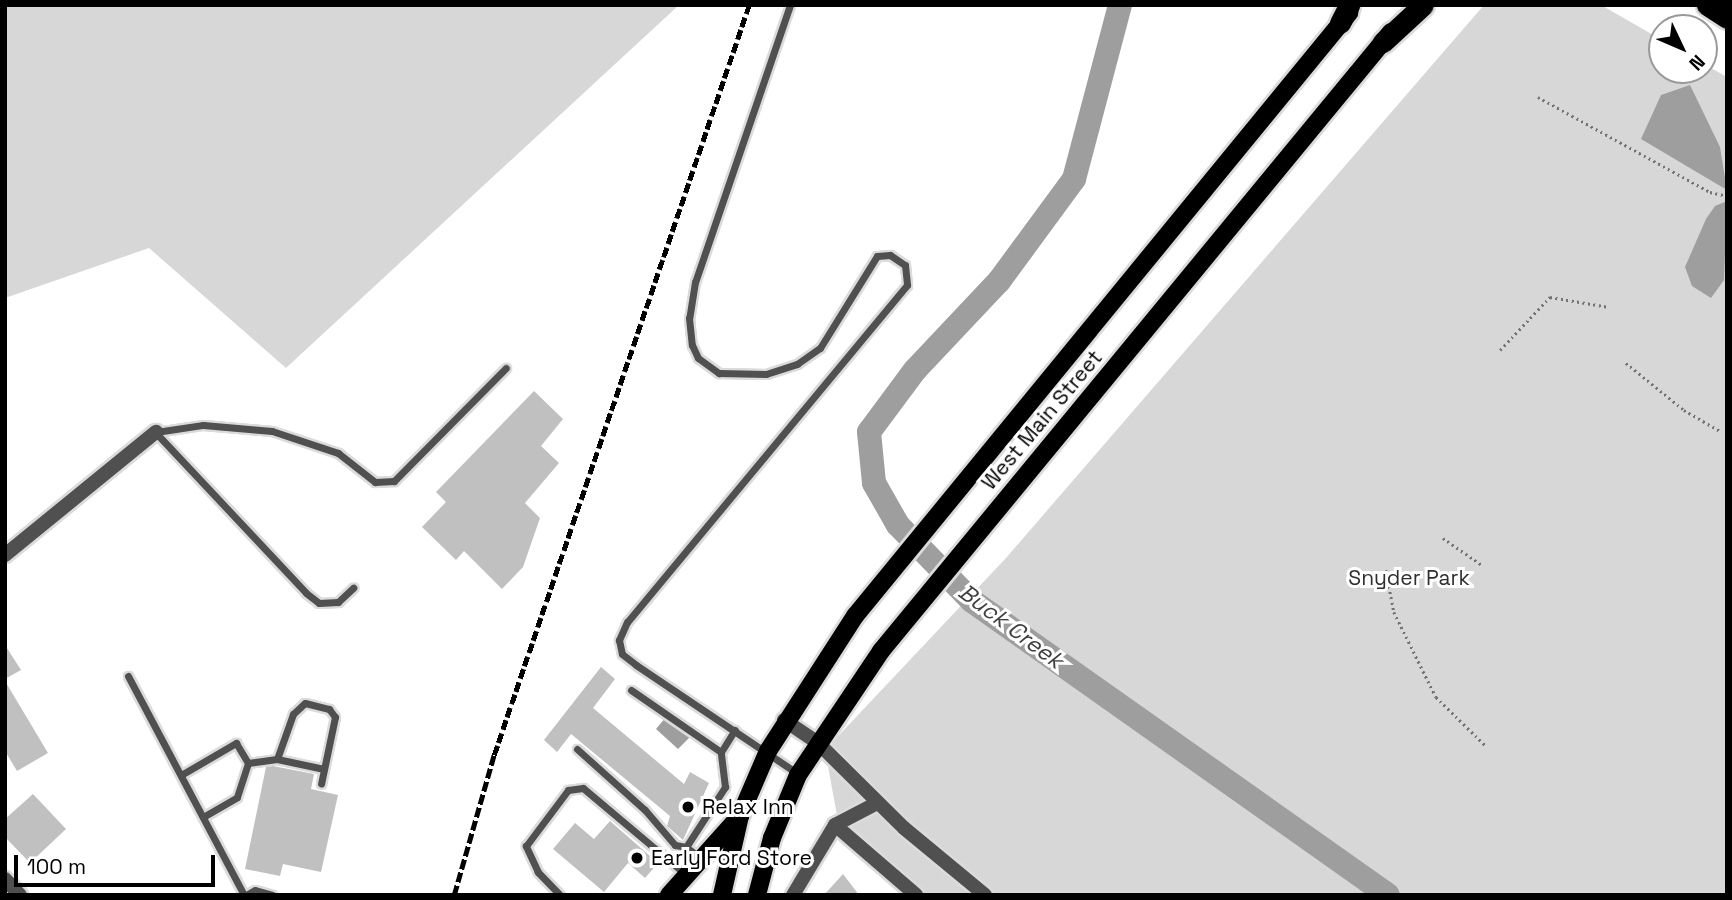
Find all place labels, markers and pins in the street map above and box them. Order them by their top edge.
place label: Relax Inn [702,794,794,820]
marker: Relax Inn [680,799,696,815]
place label: Early Ford Store [651,845,812,871]
marker: Early Ford Store [629,850,645,866]

